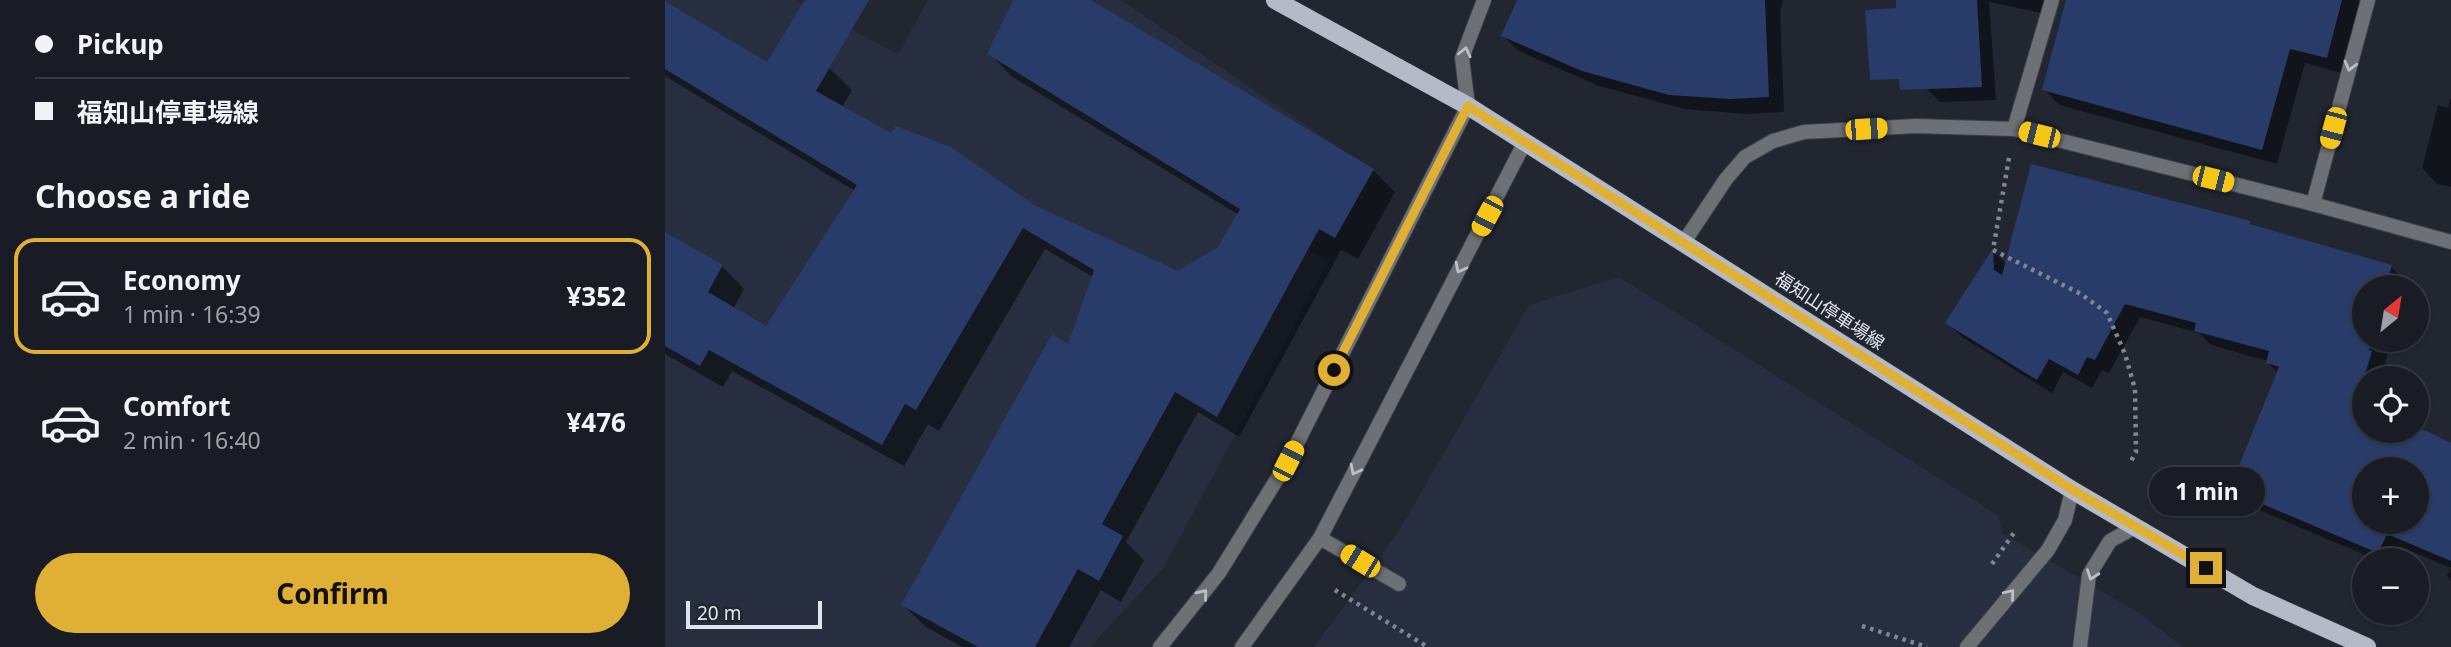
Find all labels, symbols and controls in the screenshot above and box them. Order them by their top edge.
text: Pickup [77,26,164,62]
one-way arrow [1457,46,1471,58]
one-way arrow [2344,60,2358,72]
text: 福知山停車場線 [77,94,259,130]
car [2318,105,2349,151]
car [1845,117,1888,141]
car [2017,120,2062,150]
car [2191,164,2236,194]
text: Choose a ride [35,174,251,217]
car [1468,193,1507,239]
one-way arrow [1454,261,1468,273]
text: Economy [123,262,241,298]
icon: car [39,265,102,328]
street label: 福知山停車場線 [1771,266,1889,354]
north arrow [2352,275,2429,352]
map controls [2352,275,2429,625]
text: ¥352 [567,278,626,314]
text: 1 min · 16:39 [123,298,261,330]
route start [1318,354,1350,386]
button: locate [2352,366,2429,443]
text: Comfort [123,388,231,424]
icon: car [39,391,102,454]
text: ¥476 [567,404,626,440]
text: 2 min · 16:40 [123,424,261,456]
car [1270,438,1307,484]
button: + [2352,457,2429,534]
one-way arrow [1350,463,1364,475]
callout: 1 min [2148,466,2264,516]
text: 1 min [2175,475,2239,507]
car [1337,541,1384,581]
button: − [2352,548,2429,625]
route end [2190,552,2222,584]
button: Confirm [35,553,630,633]
one-way arrow [2086,568,2100,581]
one-way arrow [1194,589,1207,601]
one-way arrow [2002,589,2014,602]
scale bar [686,598,823,630]
text: 20 m [697,600,741,626]

